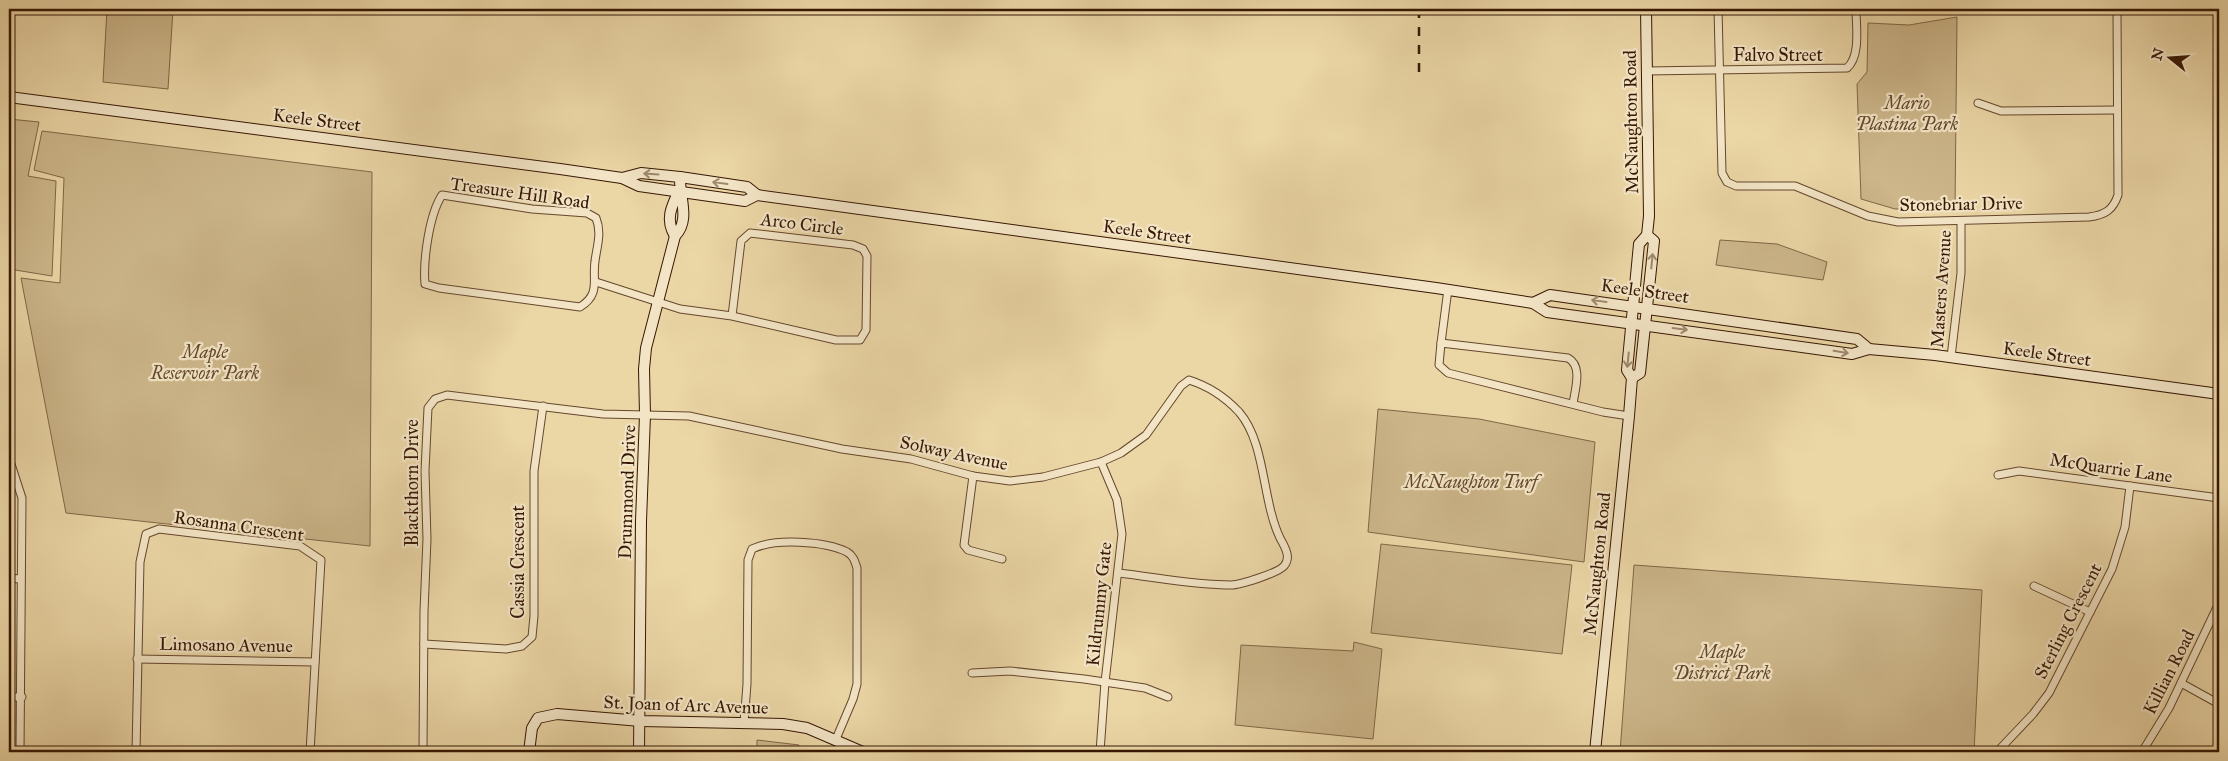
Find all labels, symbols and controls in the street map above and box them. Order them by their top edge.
north arrow [2146,32,2196,82]
street label: Falvo Street [1733,44,1824,66]
text: N [2148,46,2168,63]
street label: McNaughton Road [1619,50,1644,194]
park label: Mario Plastina Park [1856,92,1958,135]
street label: Keele Street [272,104,363,136]
one-way arrow [643,169,659,178]
street label: Treasure Hill Road [449,172,591,214]
one-way arrow [713,177,729,187]
street label: Stonebriar Drive [1899,192,2023,216]
street label: Arco Circle [758,208,845,240]
street label: Keele Street [1102,215,1193,249]
street label: Masters Avenue [1926,229,1956,349]
one-way arrow [1648,253,1657,269]
street label: Keele Street [1600,274,1691,308]
one-way arrow [1591,296,1607,306]
one-way arrow [1672,324,1688,334]
street label: Keele Street [2002,337,2093,371]
park label: Maple Reservoir Park [150,341,259,384]
one-way arrow [1833,348,1849,358]
one-way arrow [1623,352,1633,368]
street label: Blackthorn Drive [401,419,423,547]
street label: Drummond Drive [614,425,640,559]
street label: Solway Avenue [898,431,1010,475]
street label: McQuarrie Lane [2048,448,2174,488]
park label: McNaughton Turf [1402,471,1543,493]
street label: McNaughton Road [1579,491,1616,637]
street label: Cassia Crescent [507,505,529,619]
street label: Rosanna Crescent [173,506,306,546]
street label: Kildrummy Gate [1082,541,1116,667]
street label: Sterling Crescent [2029,559,2108,683]
street label: Killian Road [2138,626,2200,718]
street label: Limosano Avenue [159,633,293,657]
park label: Maple District Park [1673,641,1771,684]
street label: St. Joan of Arc Avenue [603,691,769,720]

